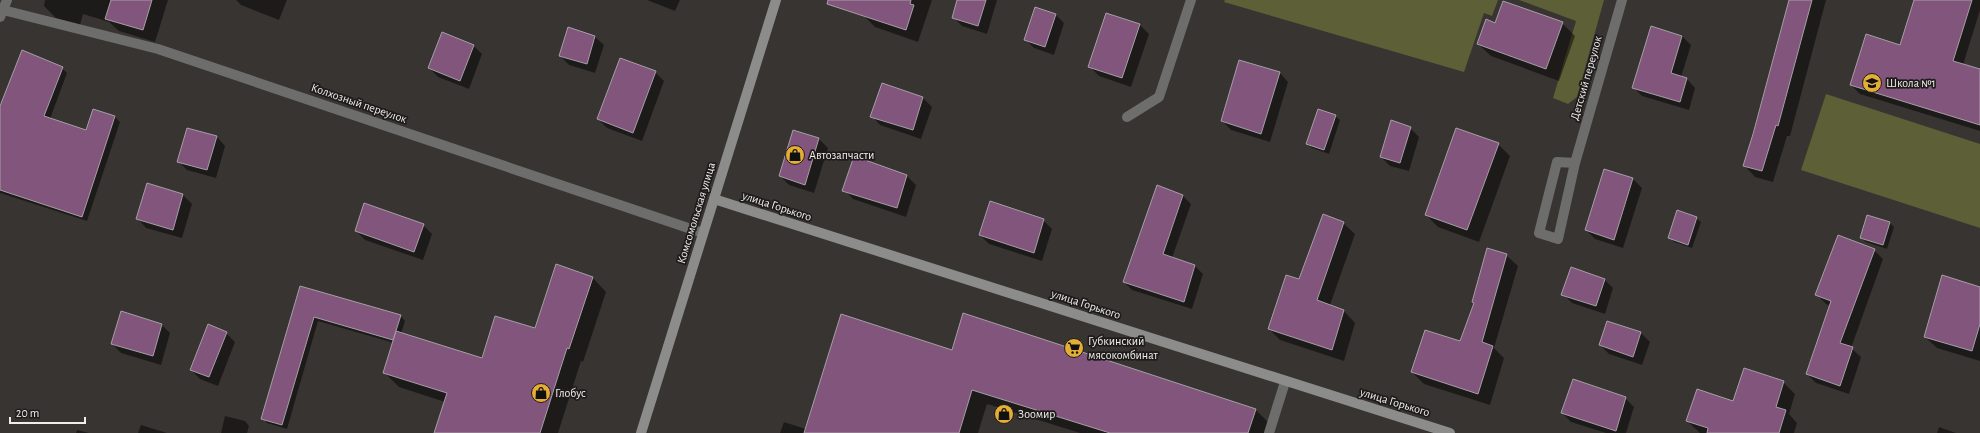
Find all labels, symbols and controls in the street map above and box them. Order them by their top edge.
street label: Детский переулок [1568,34,1605,122]
school or university icon: Школа №1 [1861,72,1883,94]
place label: Школа №1 [1886,77,1936,89]
street label: Колхозный переулок [309,81,409,126]
shop icon: Автозапчасти [784,144,806,166]
place label: Автозапчасти [809,149,874,161]
street label: Комсомольская улица [675,160,718,265]
street label: улица Горького [740,189,813,224]
street label: улица Горького [1049,287,1122,322]
place label: Губкинский мясокомбинат [1088,335,1158,361]
supermarket icon: Губкинский мясокомбинат [1063,337,1085,359]
shop icon: Глобус [530,382,552,404]
street label: улица Горького [1358,385,1431,419]
place label: Глобус [555,387,586,400]
scale bar [10,399,85,425]
shop icon: Зоомир [993,403,1015,425]
text: 20 m [16,407,39,419]
place label: Зоомир [1018,408,1055,420]

